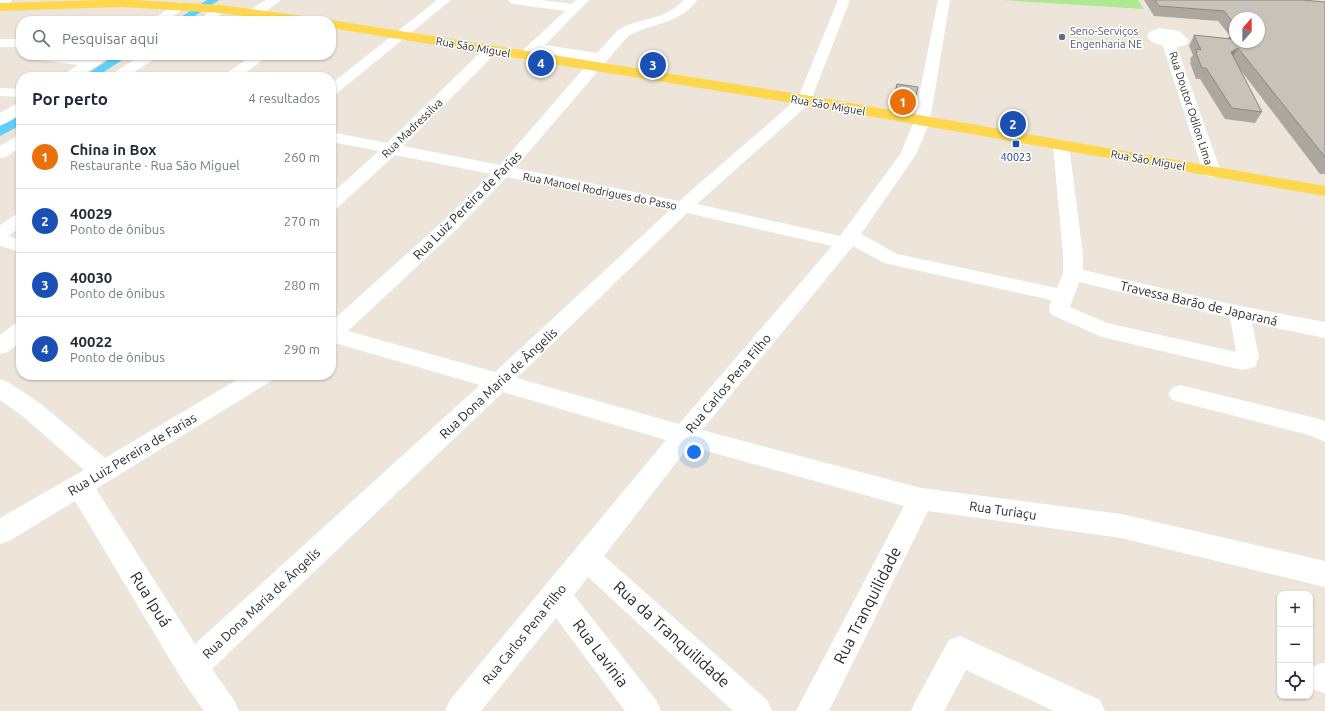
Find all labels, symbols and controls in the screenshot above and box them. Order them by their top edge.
north arrow [1229,12,1265,48]
search box [16,16,336,60]
place label: Seno-Serviços Engenharia NE [1070,25,1142,50]
icon: search [30,27,52,49]
text: Pesquisar aqui [62,30,158,47]
marker: Seno-Serviços Engenharia NE [1057,32,1067,42]
street label: Rua São Miguel [435,35,511,59]
pin: 4 [528,48,554,78]
pin: 3 [640,50,666,80]
street label: Rua Doutor Odilon Lima [1167,50,1215,166]
pin: 1 [890,87,916,117]
text: Por perto [32,89,108,108]
text: 4 resultados [249,91,320,105]
street label: Rua São Miguel [790,93,866,117]
street label: Rua Madressilva [379,96,445,160]
pin: 2 [1000,109,1026,139]
marker: 40023 [1011,139,1021,149]
text: China in Box [70,141,156,158]
street label: Rua Luiz Pereira de Farias [410,148,524,262]
street label: Rua São Miguel [1110,148,1186,172]
text: 1 [41,150,49,164]
text: 260 m [284,150,320,164]
place label: 40023 [1000,151,1032,163]
text: Restaurante · Rua São Miguel [70,158,240,172]
street label: Rua Manoel Rodrigues do Passo [522,170,678,212]
text: 40029 [70,205,112,222]
text: 2 [41,214,49,228]
text: 270 m [284,214,320,228]
text: Ponto de ônibus [70,222,165,236]
text: 40030 [70,269,112,286]
text: 3 [41,278,49,292]
text: 280 m [284,278,320,292]
street label: Travessa Barão de Japaraná [1119,278,1279,328]
text: Ponto de ônibus [70,286,165,300]
street label: Rua Dona Maria de Ângelis [436,325,560,441]
street label: Rua Carlos Pena Filho [683,331,773,435]
text: 40022 [70,333,112,350]
text: 4 [41,342,49,356]
text: 290 m [284,342,320,356]
text: Ponto de ônibus [70,350,165,364]
street label: Rua Luiz Pereira de Farias [65,410,199,498]
your location [684,442,704,462]
street label: Rua Turiaçu [968,498,1038,522]
street label: Rua Tranquilidade [830,543,904,667]
street label: Rua Dona Maria de Ângelis [199,545,323,661]
street label: Rua Ipuá [127,568,175,630]
street label: Rua da Tranquilidade [610,577,734,691]
street label: Rua Carlos Pena Filho [479,581,569,687]
map controls [1277,591,1313,699]
button: + [1277,591,1313,627]
street label: Rua Lavinia [570,616,632,690]
button: − [1277,627,1313,663]
button: locate [1277,663,1313,699]

